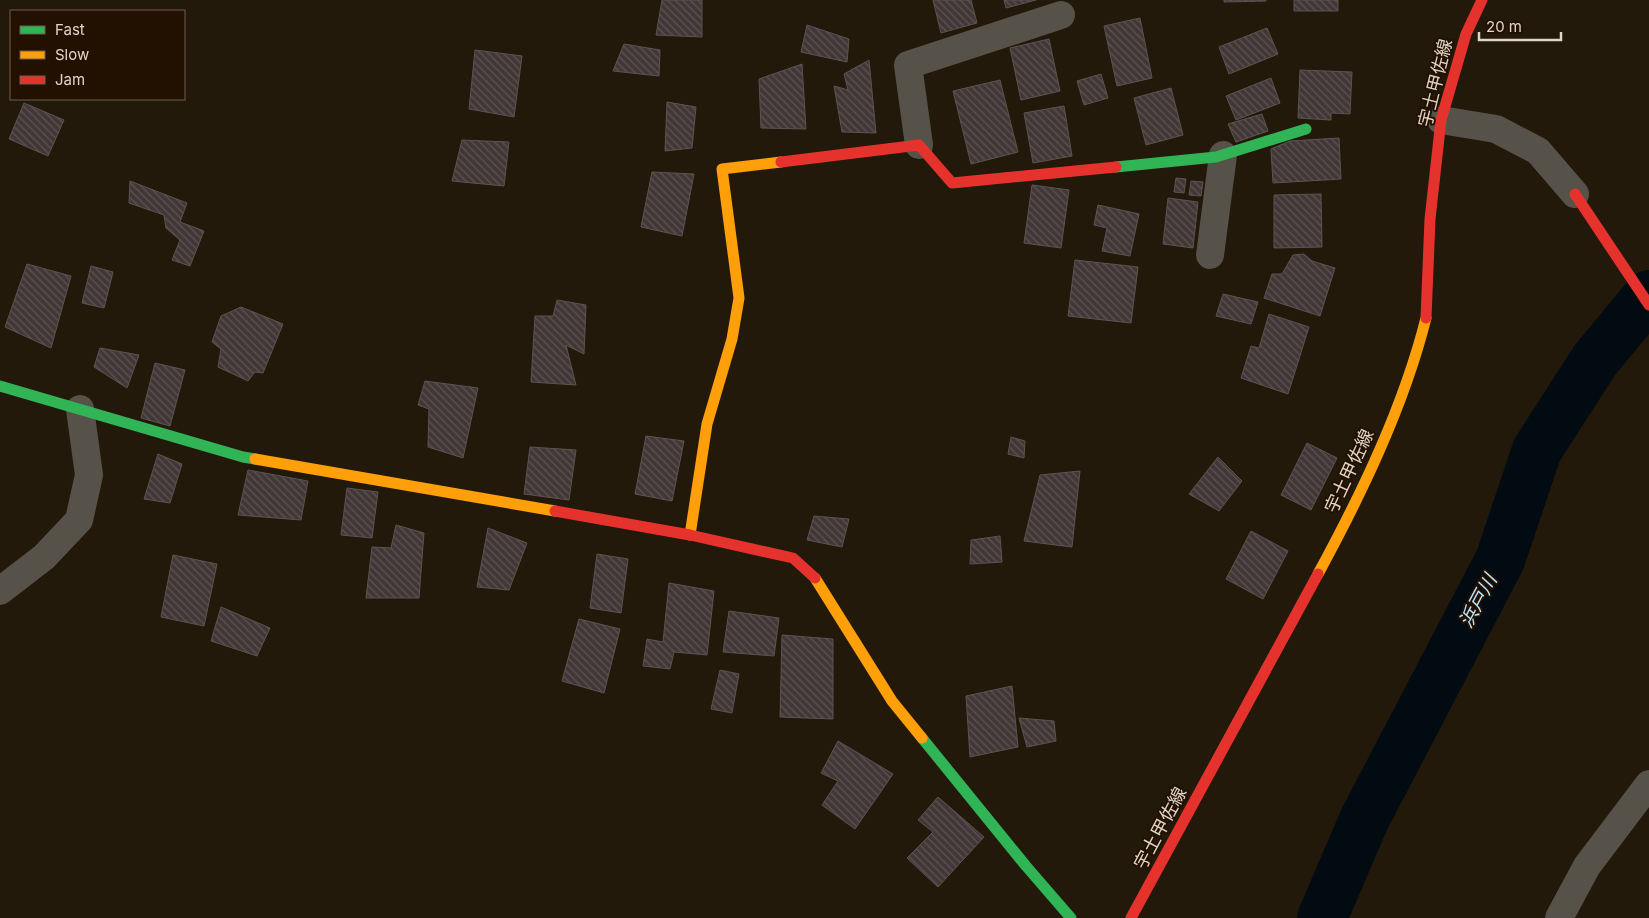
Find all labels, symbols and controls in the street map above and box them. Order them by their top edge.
legend [10,10,185,100]
scale bar [1479,10,1562,42]
text: 20 m [1486,17,1522,36]
text: Fast [55,20,85,39]
street label: 宇土甲佐線 [1414,37,1456,129]
text: Slow [55,45,89,64]
text: Jam [55,70,85,89]
street label: 宇土甲佐線 [1320,426,1378,516]
water label: 浜戸川 [1454,569,1502,632]
street label: 宇土甲佐線 [1130,783,1190,873]

